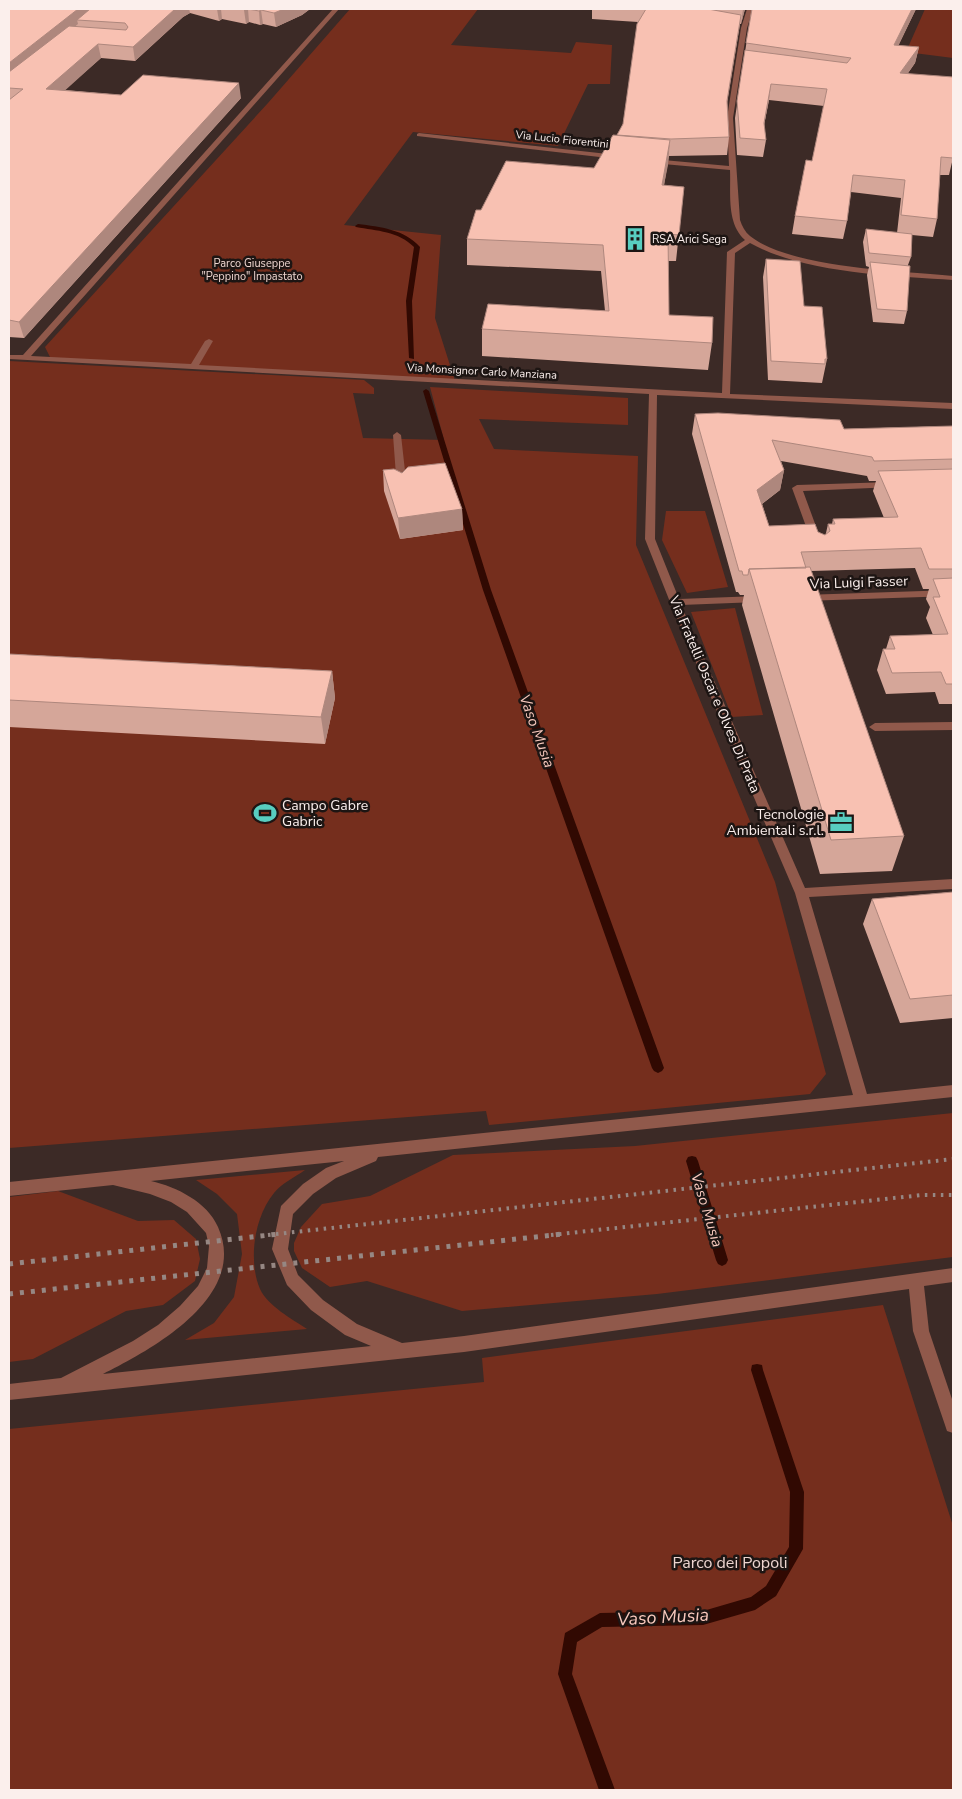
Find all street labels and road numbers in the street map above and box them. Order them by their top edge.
street label: Via Lucio Fiorentini [514,127,609,152]
street label: Via Monsignor Carlo Manziana [406,360,557,383]
street label: Via Luigi Fasser [809,571,908,594]
street label: Via Fratelli Oscar e Olves Di Prata [664,592,765,796]

